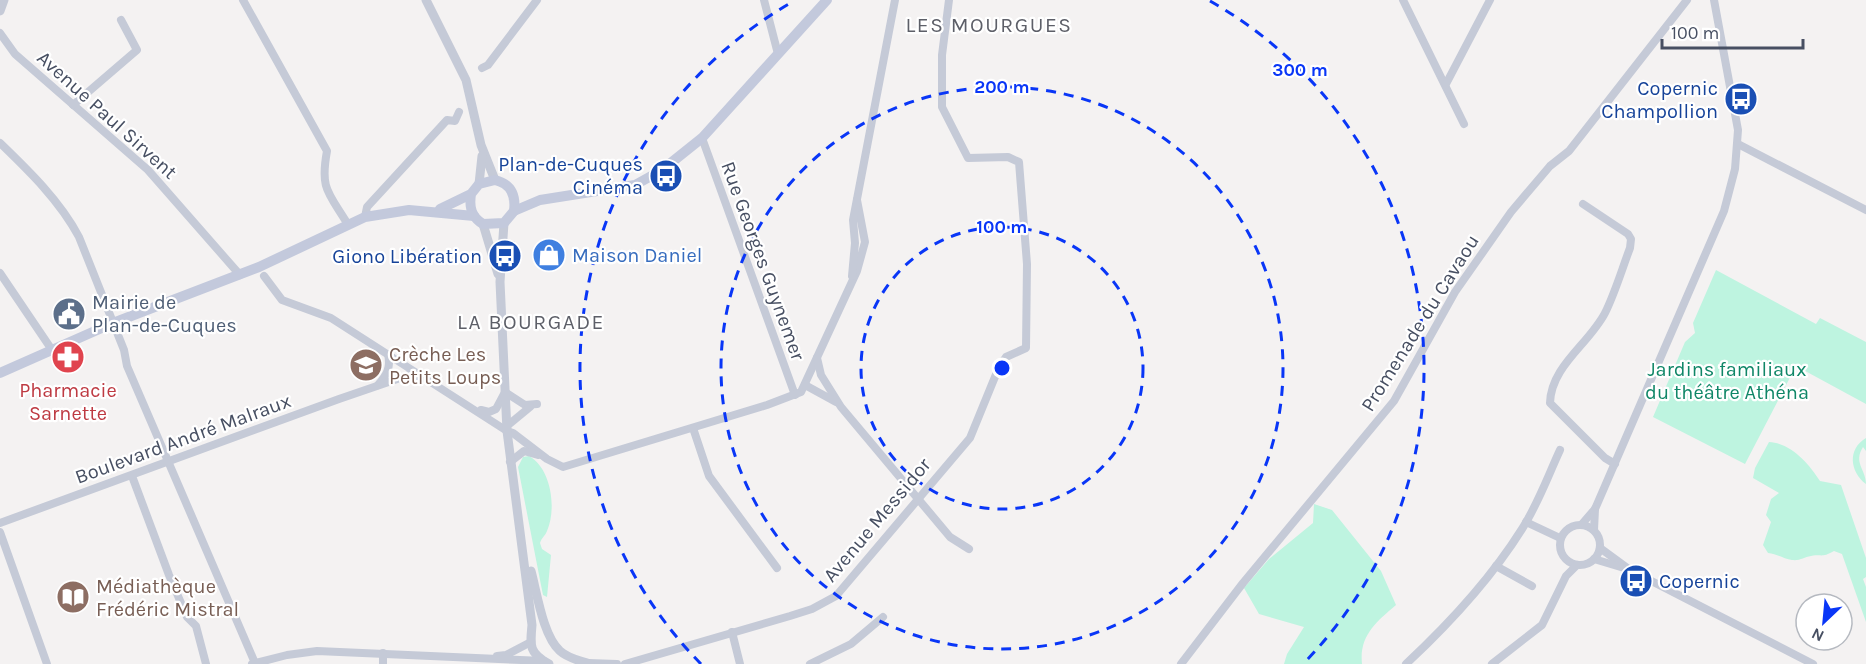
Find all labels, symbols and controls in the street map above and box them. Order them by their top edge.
scale bar [1662,12,1803,50]
district label: LES MOURGUES [906,13,1072,37]
text: 100 m [1671,22,1719,44]
street label: Avenue Paul Sirvent [32,46,182,184]
text: 300 m [1272,59,1328,81]
text: 200 m [974,76,1030,98]
place label: Copernic Champollion [1601,77,1718,123]
bus stop icon: Copernic Champollion [1723,81,1759,117]
place label: Plan-de-Cuques Cinéma [498,153,643,199]
bus stop icon: Plan-de-Cuques Cinéma [648,158,684,194]
street label: Rue Georges Guynemer [716,158,810,364]
text: 100 m [977,216,1027,238]
street label: Promenade du Cavaou [1356,230,1484,416]
shop icon: Maison Daniel [531,237,567,273]
bus stop icon: Giono Libération [487,238,523,274]
place label: Maison Daniel [572,244,702,267]
place label: Giono Libération [332,245,482,268]
place label: Mairie de Plan-de-Cuques [92,291,237,337]
public building icon: Mairie de Plan-de-Cuques [51,296,87,332]
district label: LA BOURGADE [457,310,605,334]
pharmacy icon: Pharmacie Sarnette [50,339,86,375]
place label: Crèche Les Petits Loups [389,343,501,389]
school or university icon: Crèche Les Petits Loups [348,347,384,383]
centre of rings [992,358,1012,378]
park label: Jardins familiaux du théâtre Athéna [1645,358,1809,404]
place label: Pharmacie Sarnette [19,379,117,425]
street label: Boulevard André Malraux [72,389,294,489]
street label: Avenue Messidor [818,453,936,587]
bus stop icon: Copernic [1618,563,1654,599]
place label: Copernic [1659,570,1740,593]
place label: Médiathèque Frédéric Mistral [96,575,239,621]
library icon: Médiathèque Frédéric Mistral [55,579,91,615]
north arrow [1794,592,1854,652]
text: N [1808,624,1827,646]

